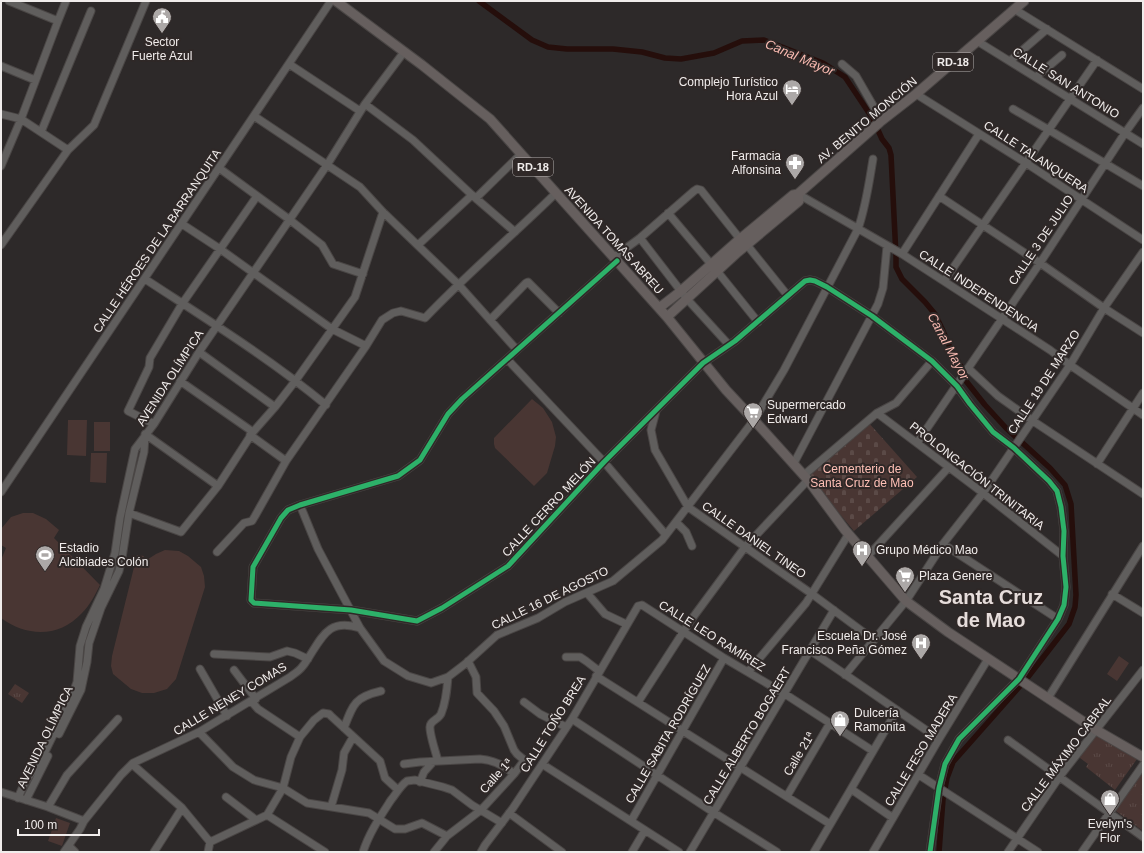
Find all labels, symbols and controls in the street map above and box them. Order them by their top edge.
public building icon: Sector Fuerte Azul [151,6,173,34]
place label: Sector Fuerte Azul [132,35,192,63]
water label: Canal Mayor [763,36,837,79]
street label: CALLE SAN ANTONIO [1010,44,1122,122]
road number: RD-18 [933,53,973,71]
street label: AV. BENITO MONCIÓN [813,73,920,166]
place label: Complejo Turístico Hora Azul [679,75,778,103]
hotel icon: Complejo Turístico Hora Azul [781,78,803,106]
street label: CALLE TALANQUERA [981,118,1091,196]
street label: CALLE HÉROES DE LA BARRANQUITA [89,146,224,335]
place label: Farmacia Alfonsina [731,149,781,177]
pharmacy icon: Farmacia Alfonsina [784,152,806,180]
road number: RD-18 [513,158,553,176]
street label: AVENIDA TOMAS ABREU [562,183,666,297]
street label: CALLE 3 DE JULIO [1006,192,1076,288]
street label: CALLE INDEPENDENCIA [916,247,1042,335]
water label: Canal Mayor [925,310,973,383]
street label: AVENIDA OLÍMPICA [133,327,206,429]
street label: CALLE 19 DE MARZO [1005,327,1083,437]
place label: Supermercado Edward [767,398,846,426]
supermarket icon: Supermercado Edward [742,401,764,429]
street label: PROLONGACIÓN TRINITARIA [907,418,1048,533]
street label: CALLE CERRO MELÓN [499,454,599,560]
park label: Cementerio de Santa Cruz de Mao [810,462,914,490]
street label: CALLE DANIEL TINEO [699,499,809,581]
hospital icon: Grupo Médico Mao [851,539,873,567]
place label: Estadio Alcibiades Colón [59,541,148,569]
place label: Grupo Médico Mao [876,543,978,557]
sports icon: Estadio Alcibiades Colón [34,544,56,572]
street label: CALLE 16 DE AGOSTO [489,564,611,632]
supermarket icon: Plaza Genere [894,565,916,593]
place label: Plaza Genere [919,569,993,583]
district label: Santa Cruz de Mao [939,586,1043,631]
street label: CALLE LEO RAMÍREZ [656,597,768,674]
place label: Escuela Dr. José Francisco Peña Gómez [782,629,907,657]
hospital icon: Escuela Dr. José Francisco Peña Gómez [910,632,932,660]
street label: CALLE NENEY COMAS [171,660,289,738]
street label: CALLE SABITA RODRÍGUEZ [622,662,714,806]
street label: CALLE ALBERTO BOGAERT [700,664,794,807]
street label: CALLE TOÑO BREA [517,673,589,775]
street label: AVENIDA OLÍMPICA [13,683,76,790]
street label: CALLE FESO MADERA [882,691,960,809]
street label: CALLE MÁXIMO CABRAL [1017,692,1114,815]
place label: Dulcería Ramonita [854,706,906,734]
shop icon: Dulcería Ramonita [829,709,851,737]
street label: Calle 21ª [781,729,818,778]
street label: Calle 1ª [477,755,516,796]
shop icon: Evelyn's Flor [1099,788,1121,816]
scale bar [18,811,99,837]
place label: Evelyn's Flor [1088,817,1132,845]
text: 100 m [24,818,57,832]

